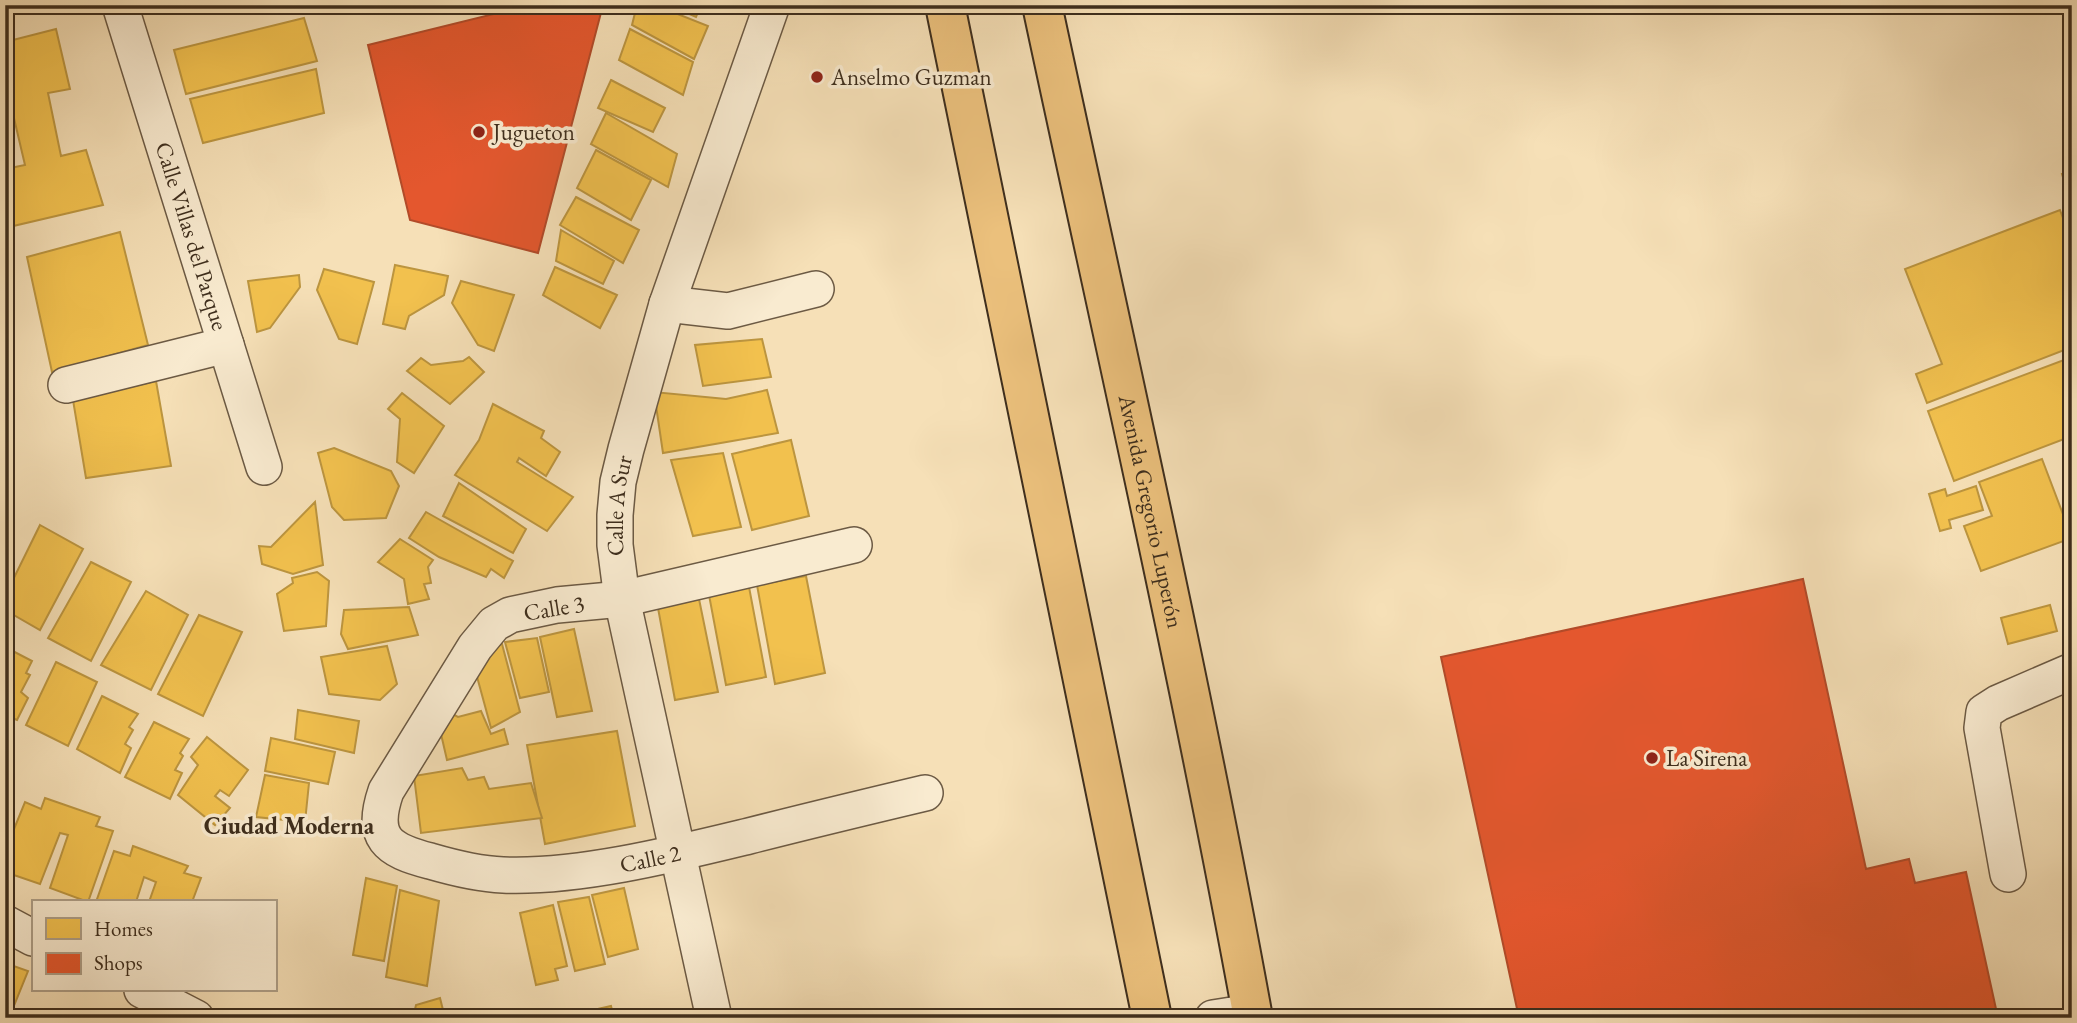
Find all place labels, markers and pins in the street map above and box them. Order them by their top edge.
place label: Anselmo Guzman [830,62,992,92]
marker: Anselmo Guzman [809,69,825,85]
place label: Jugueton [491,117,575,147]
marker: Jugueton [471,124,487,140]
place label: La Sirena [1666,743,1748,773]
marker: La Sirena [1644,750,1660,766]

